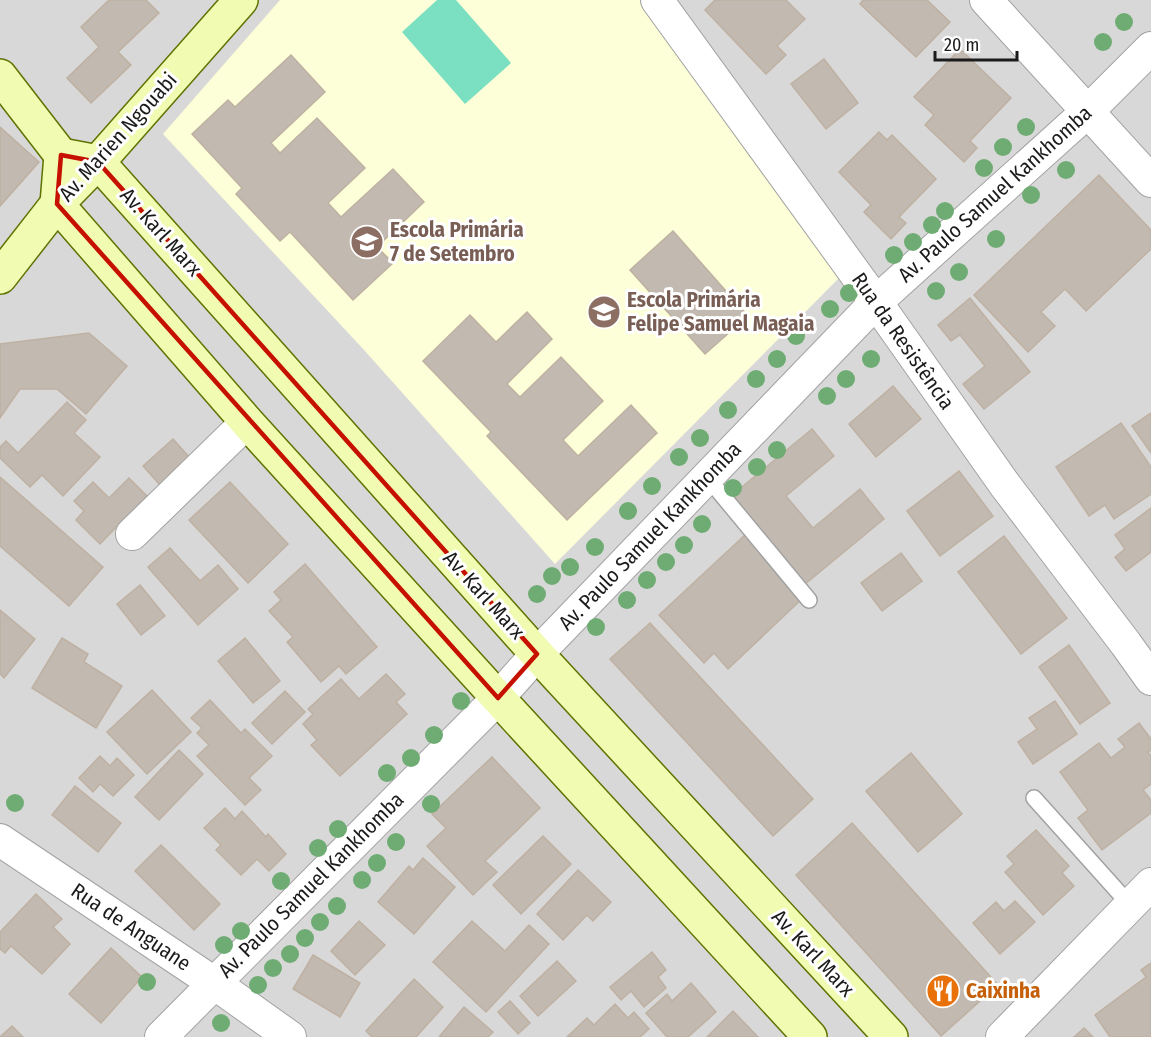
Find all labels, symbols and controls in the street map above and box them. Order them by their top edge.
scale bar [935,24,1018,62]
text: 20 m [944,34,979,56]
street label: Av. Marien Ngouabi [53,67,183,207]
street label: Av. Paulo Samuel Kankhomba [893,100,1097,288]
street label: Av. Karl Marx [115,183,208,282]
place label: Escola Primária 7 de Setembro [390,217,524,267]
school or university icon: Escola Primária 7 de Setembro [349,224,385,260]
street label: Rua da Resistência [846,267,960,415]
place label: Escola Primária Felipe Samuel Magaia [627,287,814,337]
school or university icon: Escola Primária Felipe Samuel Magaia [586,294,622,330]
street label: Av. Paulo Samuel Kankhomba [553,436,747,636]
street label: Av. Karl Marx [438,546,531,645]
street label: Av. Paulo Samuel Kankhomba [213,787,409,983]
street label: Rua de Anguane [66,877,196,977]
street label: Av. Karl Marx [766,904,860,1003]
restaurant icon: Caixinha [925,973,961,1009]
place label: Caixinha [966,978,1040,1004]

